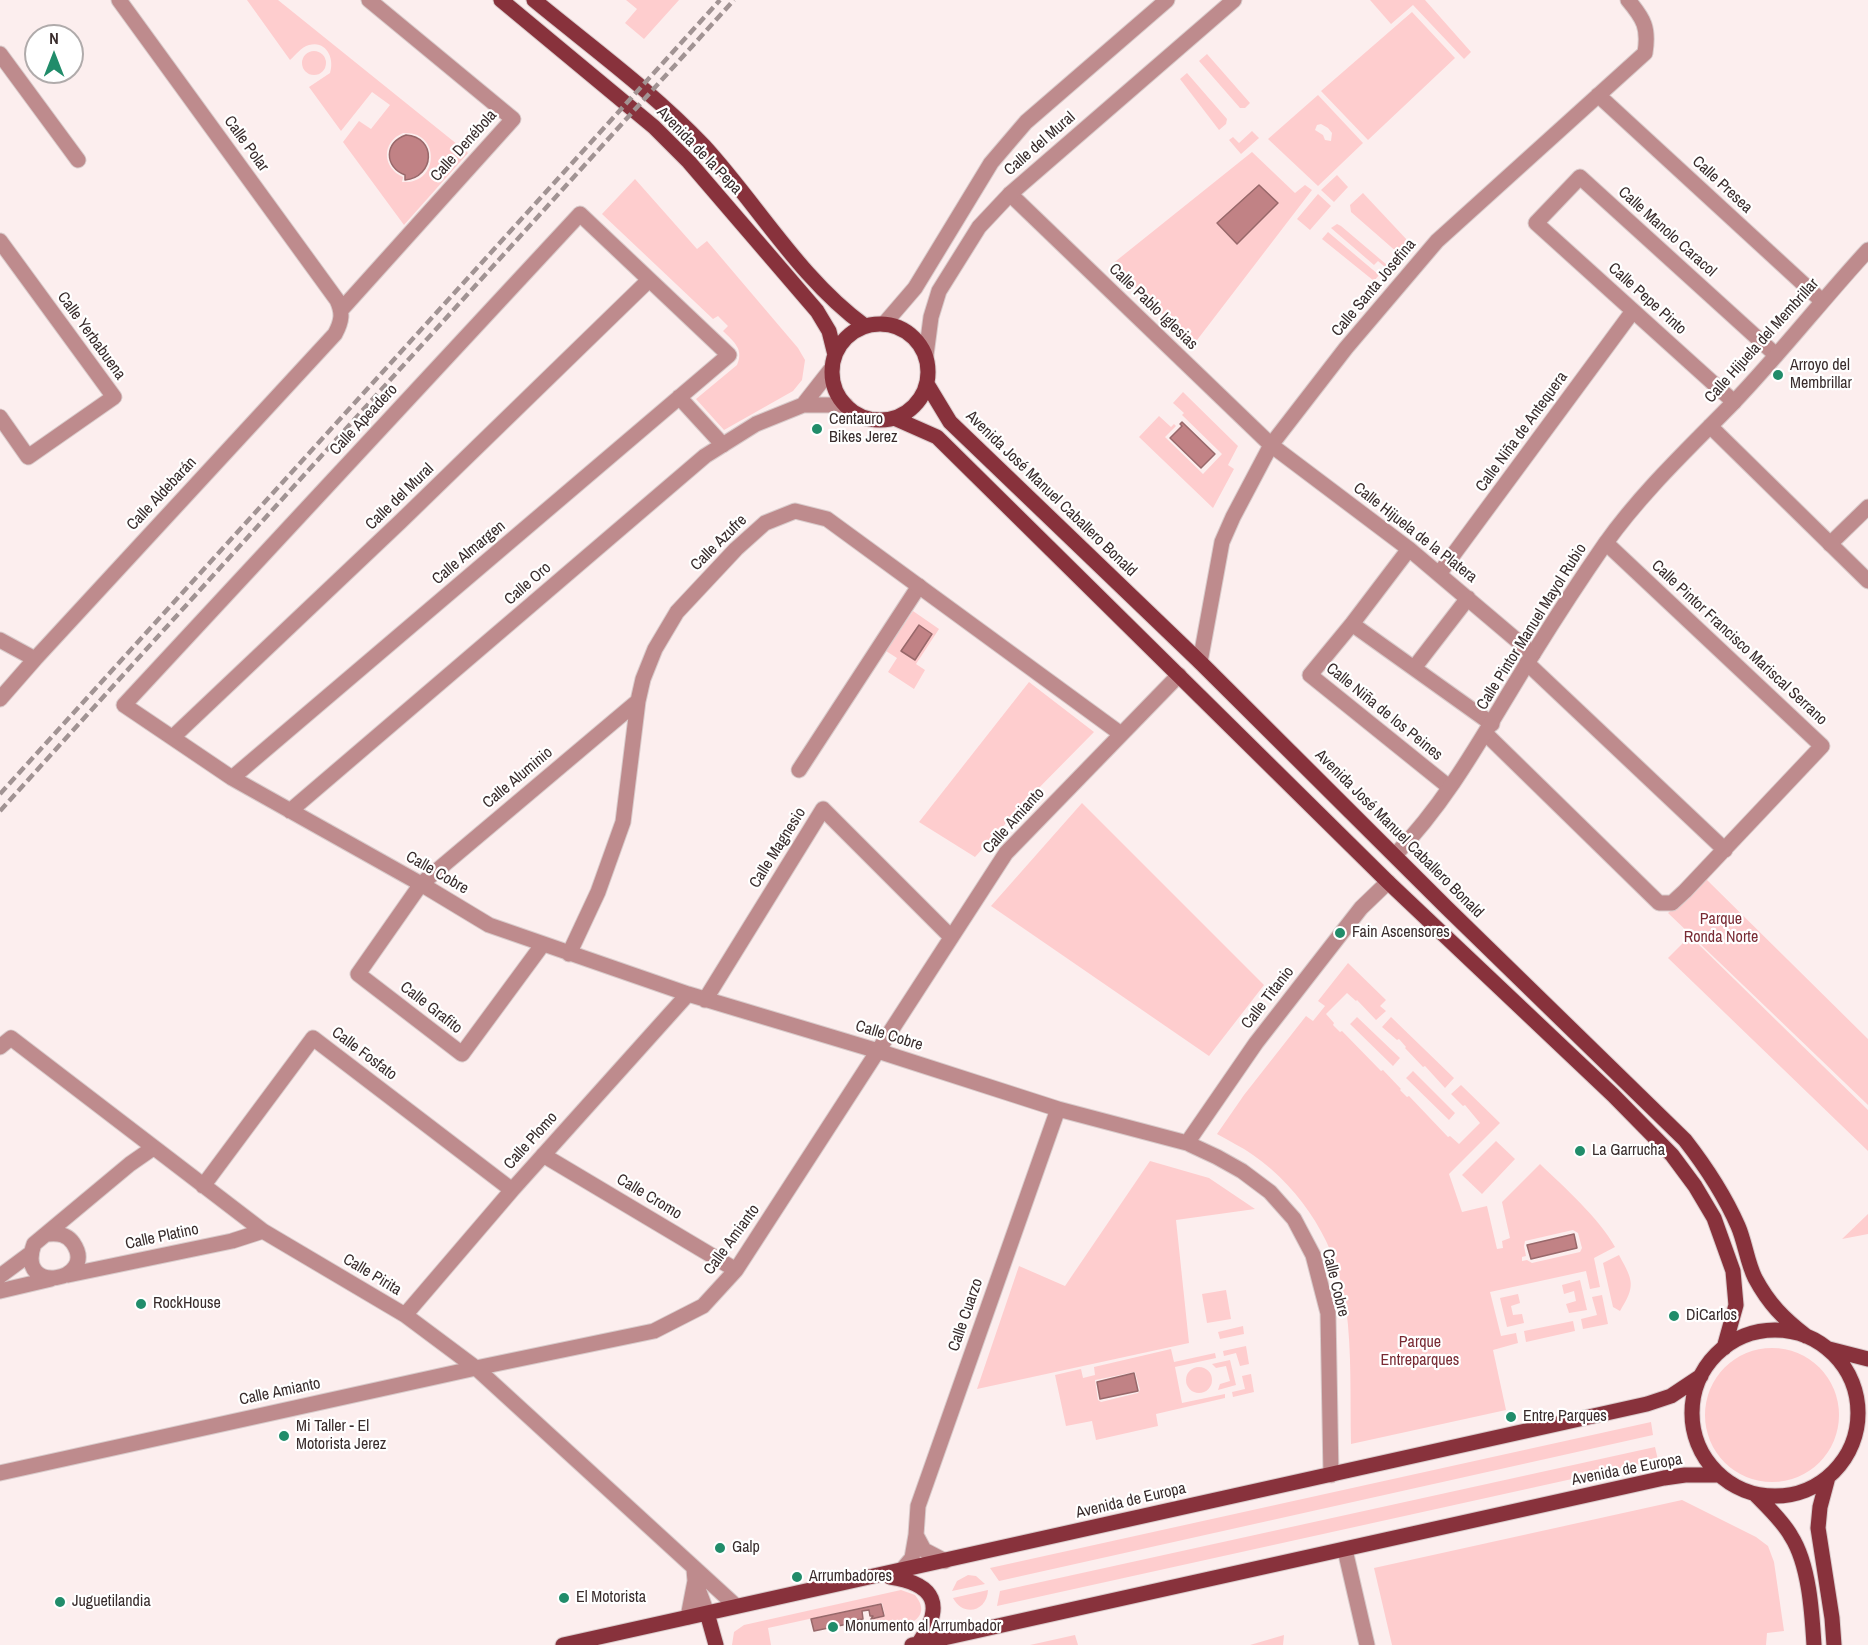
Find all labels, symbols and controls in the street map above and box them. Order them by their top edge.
north arrow [24,24,84,84]
text: N [49,27,59,49]
street label: Avenida de la Pepa [652,103,746,199]
street label: Calle Denébola [427,106,501,186]
street label: Calle del Mural [1001,108,1079,180]
street label: Calle Polar [219,112,273,176]
street label: Calle Presea [1688,152,1756,218]
street label: Calle Manolo Caracol [1614,183,1720,281]
street label: Calle Santa Josefina [1328,235,1420,341]
street label: Calle Pepe Pinto [1604,259,1690,339]
street label: Calle Pablo Iglesias [1105,260,1201,354]
street label: Calle Hijuela del Membrillar [1701,275,1823,407]
street label: Calle Yerbabuena [53,288,129,384]
place label: Arroyo del Membrillar [1790,356,1852,394]
street label: Calle Niña de Antequera [1472,368,1572,496]
marker: Arroyo del Membrillar [1771,368,1785,382]
street label: Calle Apeadero [326,380,402,460]
street label: Avenida José Manuel Caballero Bonald [962,407,1140,581]
place label: Centauro Bikes Jerez [829,410,898,448]
marker: Centauro Bikes Jerez [810,422,824,436]
street label: Calle Aldebarán [123,453,201,535]
street label: Calle del Mural [362,460,438,534]
street label: Calle Hijuela de la Platera [1349,479,1481,587]
street label: Calle Azufre [687,511,751,575]
street label: Calle Almargen [428,517,510,589]
street label: Calle Pintor Manuel Mayol Rubio [1473,540,1591,714]
street label: Calle Pintor Francisco Mariscal Serrano [1647,556,1831,730]
street label: Calle Oro [501,559,555,609]
street label: Calle Niña de los Peines [1322,659,1446,765]
street label: Calle Aluminio [479,743,557,813]
street label: Avenida José Manuel Caballero Bonald [1311,746,1487,922]
street label: Calle Amianto [979,784,1049,858]
street label: Calle Magnesio [746,804,810,892]
street label: Calle Cobre [402,847,472,899]
park label: Parque Ronda Norte [1684,910,1758,948]
place label: Fain Ascensores [1352,923,1450,943]
marker: Fain Ascensores [1333,926,1347,940]
street label: Calle Titanio [1238,963,1298,1033]
street label: Calle Grafito [396,978,466,1038]
street label: Calle Cobre [853,1017,925,1055]
street label: Calle Fosfato [328,1023,400,1085]
street label: Calle Plomo [500,1108,562,1174]
place label: La Garrucha [1592,1141,1665,1161]
marker: La Garrucha [1573,1144,1587,1158]
street label: Calle Cromo [613,1170,685,1224]
street label: Calle Amianto [700,1201,764,1279]
street label: Calle Platino [124,1220,200,1254]
street label: Calle Cobre [1317,1247,1353,1319]
street label: Calle Pirita [339,1250,405,1300]
street label: Calle Cuarzo [945,1276,987,1354]
place label: RockHouse [153,1294,221,1314]
marker: RockHouse [134,1297,148,1311]
place label: DiCarlos [1686,1306,1737,1326]
marker: DiCarlos [1667,1309,1681,1323]
park label: Parque Entreparques [1381,1333,1459,1371]
street label: Calle Amianto [238,1374,322,1410]
place label: Entre Parques [1523,1407,1607,1427]
marker: Entre Parques [1504,1410,1518,1424]
place label: Mi Taller - El Motorista Jerez [296,1417,386,1455]
marker: Mi Taller - El Motorista Jerez [277,1429,291,1443]
street label: Avenida de Europa [1570,1450,1684,1490]
street label: Avenida de Europa [1074,1479,1188,1523]
place label: Galp [732,1538,760,1558]
marker: Galp [713,1541,727,1555]
place label: Arrumbadores [809,1567,892,1587]
marker: Arrumbadores [790,1570,804,1584]
place label: El Motorista [576,1588,646,1608]
marker: El Motorista [557,1591,571,1605]
place label: Juguetilandia [72,1592,151,1612]
marker: Juguetilandia [53,1595,67,1609]
place label: Monumento al Arrumbador [845,1617,1001,1637]
marker: Monumento al Arrumbador [826,1620,840,1634]

